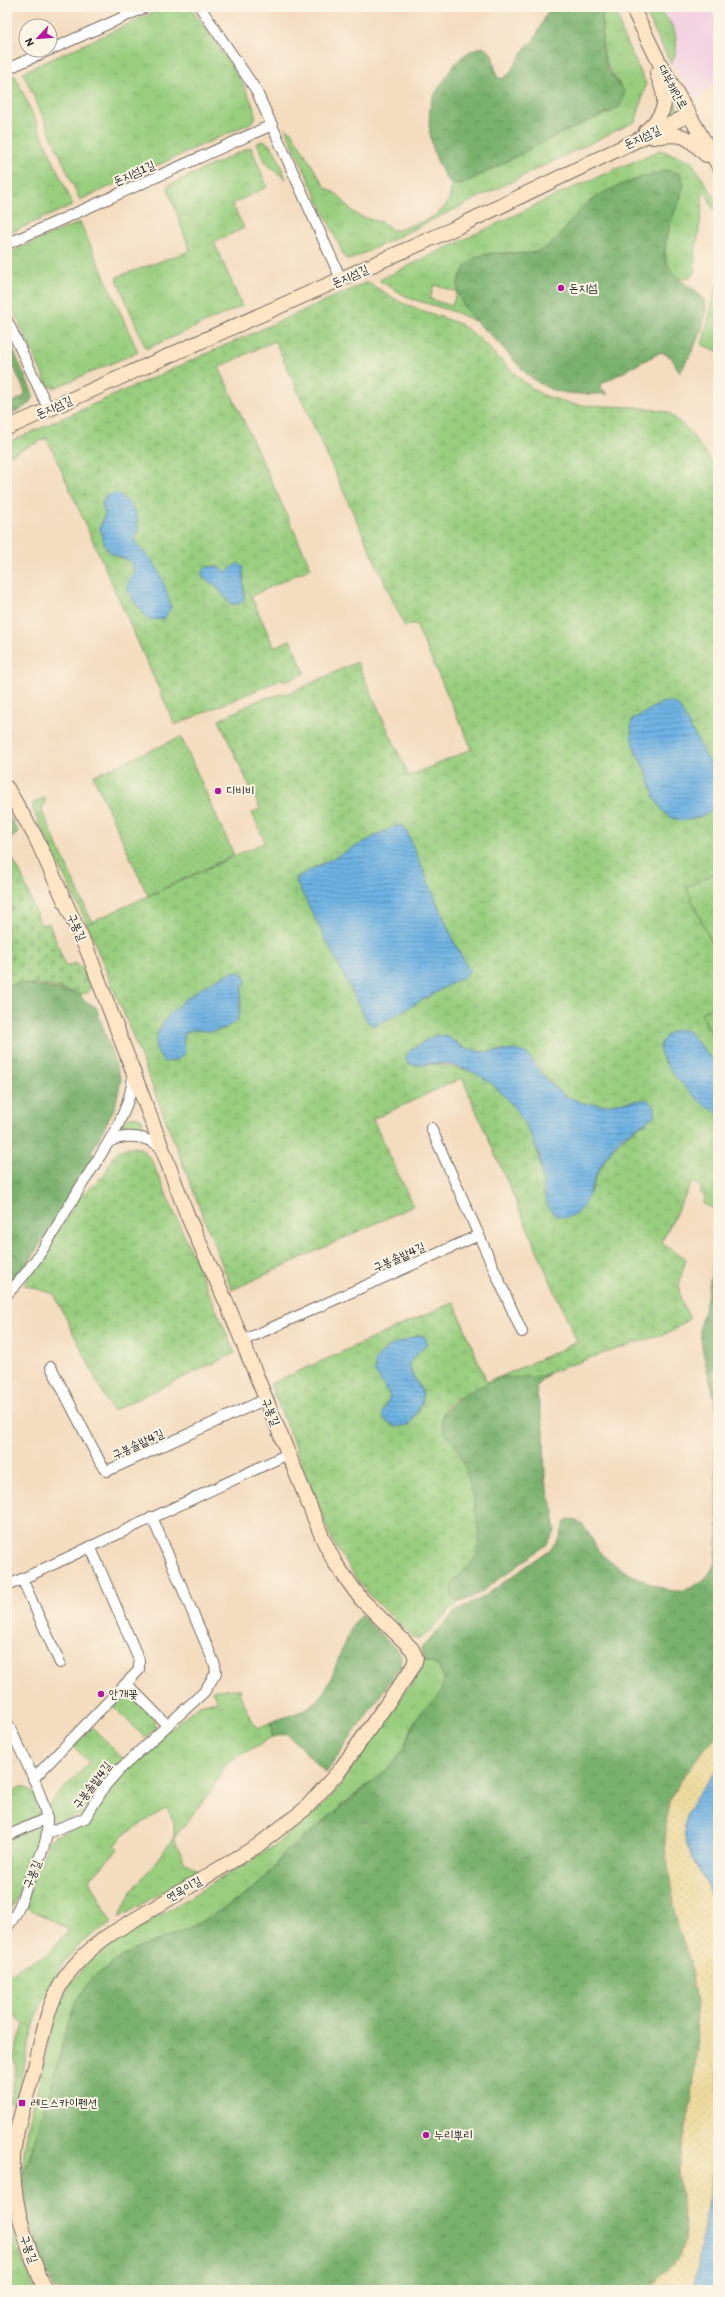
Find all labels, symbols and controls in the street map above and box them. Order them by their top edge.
north arrow [18,18,58,58]
text: N [22,36,37,48]
street label: 대부해안로 [655,62,691,112]
street label: 돈지섬길 [622,122,663,152]
street label: 돈지섬1길 [111,157,157,188]
street label: 돈지섬길 [330,262,371,290]
place label: 돈지섬 [569,281,598,295]
marker: 돈지섬 [556,283,566,293]
street label: 돈지섬길 [34,393,75,421]
place label: 디비비 [226,784,255,798]
marker: 디비비 [213,786,223,796]
street label: 구봉길 [65,911,89,943]
street label: 구봉솔밭4길 [371,1239,428,1275]
street label: 구봉길 [259,1396,283,1428]
street label: 구봉솔밭4길 [110,1426,166,1462]
place label: 안개꽃 [109,1687,138,1701]
marker: 안개꽃 [96,1689,106,1699]
street label: 구봉솔밭4길 [70,1758,114,1811]
street label: 구봉길 [20,1858,44,1890]
street label: 연목이길 [164,1873,205,1905]
place label: 레드스카이펜션 [30,2096,98,2110]
marker: 레드스카이펜션 [17,2098,27,2108]
place label: 누리뿌리 [434,2128,473,2142]
marker: 누리뿌리 [421,2130,431,2140]
street label: 구봉길 [17,2233,41,2265]

